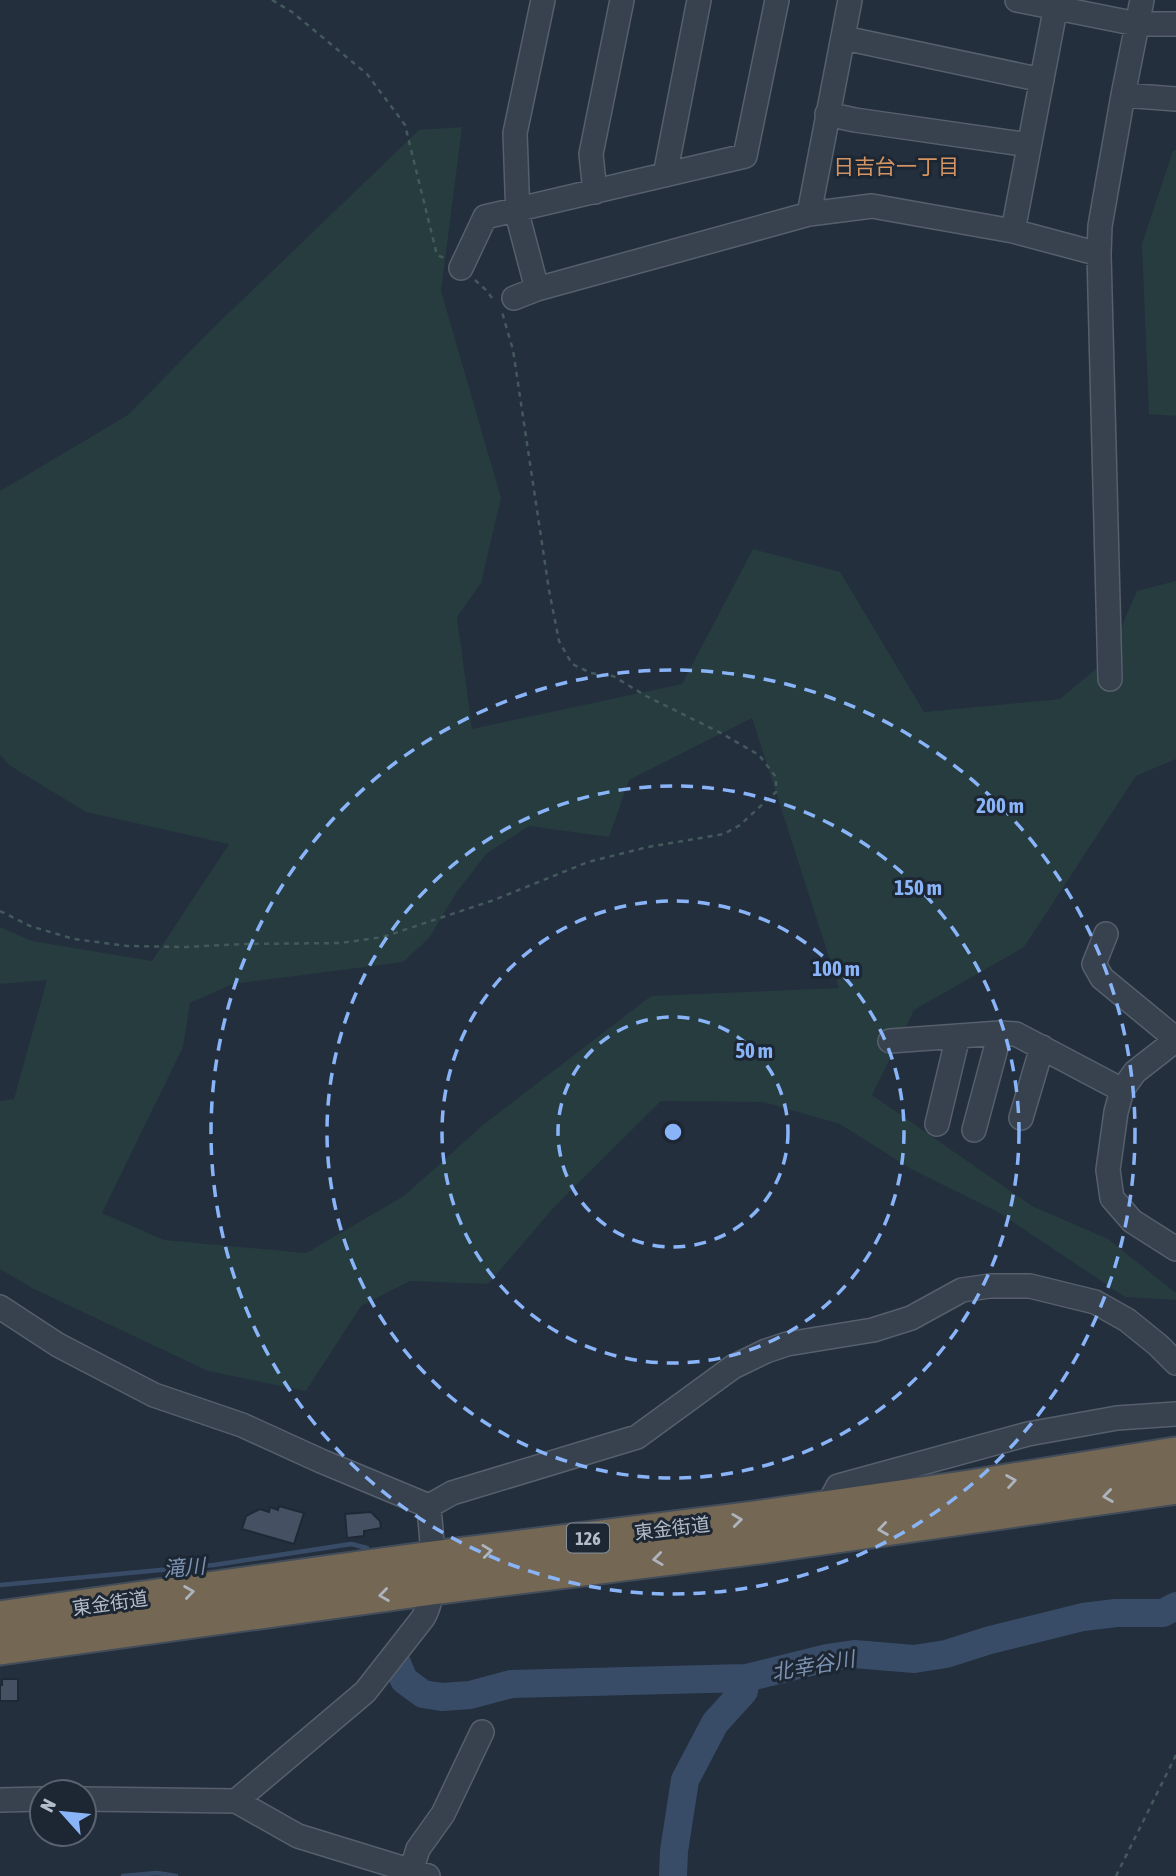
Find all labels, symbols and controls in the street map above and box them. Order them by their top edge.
district label: 日吉台一丁目 [833,154,959,178]
text: 200 m [976,793,1024,817]
text: 150 m [894,875,942,899]
text: 100 m [812,956,860,980]
text: 50 m [735,1038,773,1062]
centre of rings [661,1120,685,1144]
one-way arrow [1005,1473,1017,1488]
one-way arrow [1103,1489,1114,1504]
street label: 東金街道 [633,1512,711,1544]
one-way arrow [731,1512,743,1527]
one-way arrow [877,1521,889,1536]
road number: 126 [567,1524,609,1553]
one-way arrow [481,1544,493,1559]
one-way arrow [652,1552,664,1567]
water label: 滝川 [162,1553,208,1581]
one-way arrow [183,1585,195,1600]
street label: 東金街道 [71,1587,149,1619]
one-way arrow [378,1587,389,1602]
water label: 北幸谷川 [770,1646,858,1684]
north arrow [28,1778,98,1848]
text: N [36,1795,60,1815]

